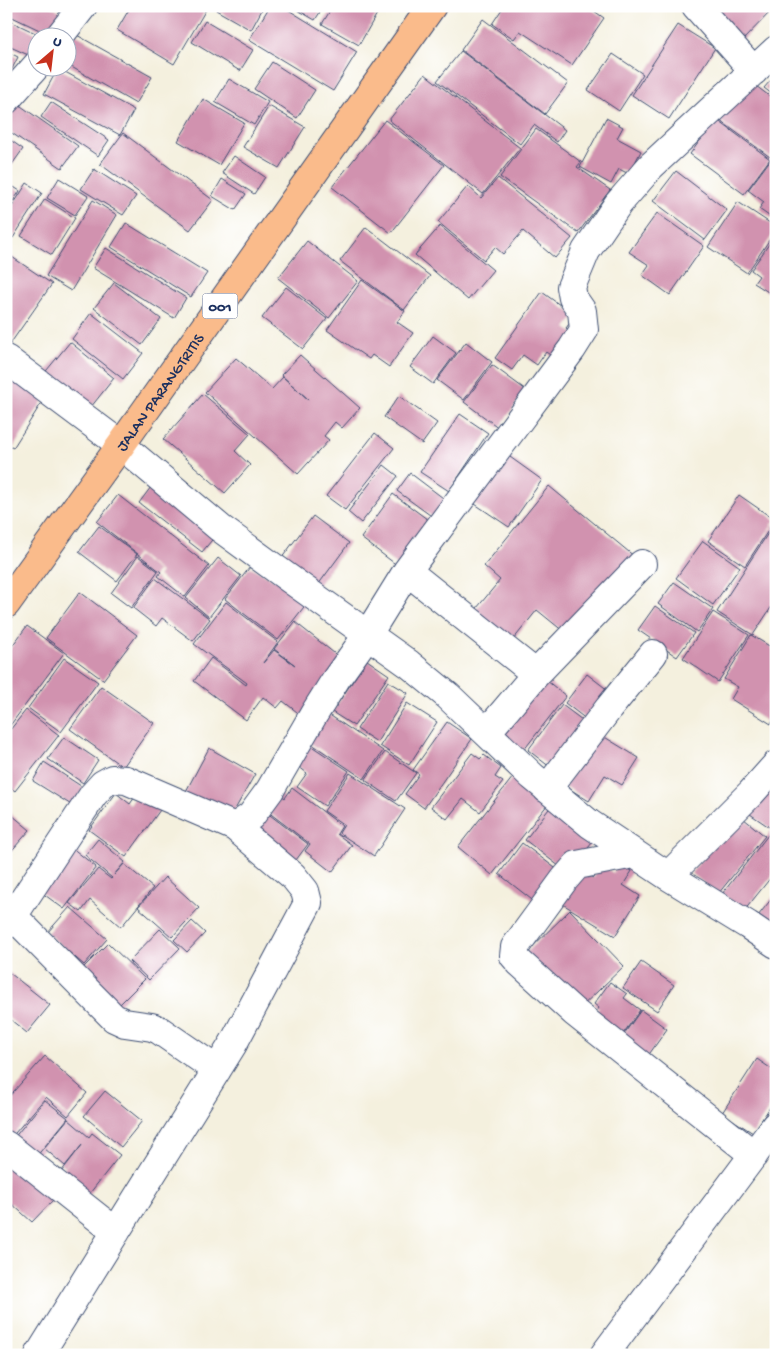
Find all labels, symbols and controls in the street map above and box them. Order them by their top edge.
north arrow [28,28,78,78]
text: U [49,33,64,52]
road number: 001 [202,294,238,318]
street label: JALAN PARANGTRITIS [114,330,210,456]

